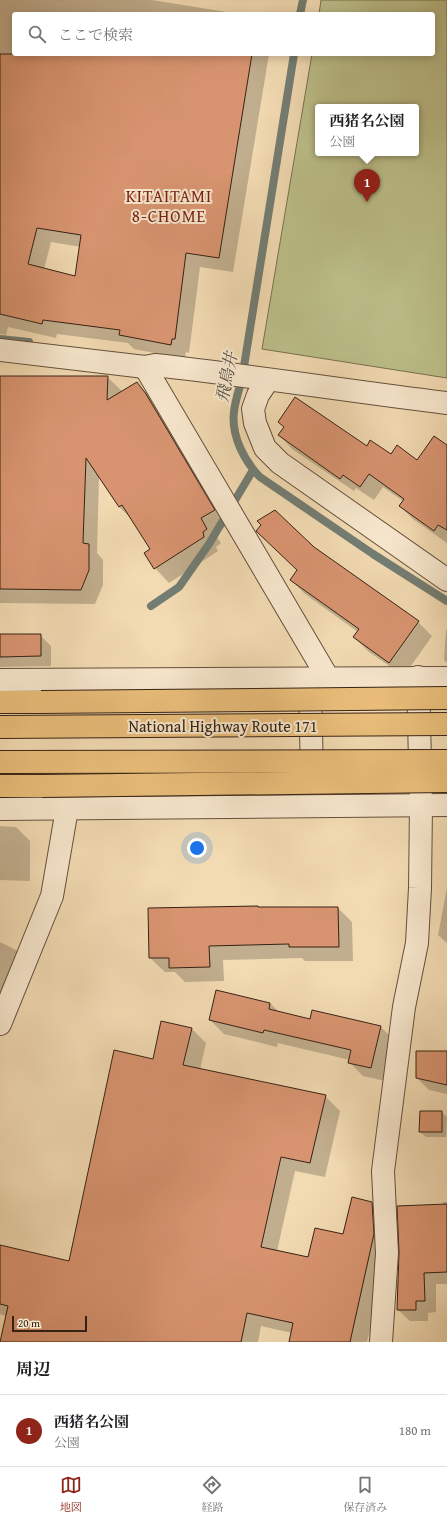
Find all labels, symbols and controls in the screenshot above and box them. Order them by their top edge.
search box [12,12,435,56]
icon: search [26,23,48,45]
text: ここで検索 [58,24,133,45]
popup [315,104,419,156]
text: 西猪名公園 [329,110,405,131]
text: 公園 [329,132,356,151]
pin: 1 [354,169,380,202]
district label: KITAITAMI 8-CHOME [126,183,212,228]
water label: 飛鳥井 [209,348,244,404]
street label: National Highway Route 171 [129,714,317,738]
your location [187,838,207,858]
scale bar [12,1314,87,1333]
text: 20 m [18,1315,40,1331]
text: 周辺 [16,1356,50,1381]
text: 西猪名公園 [54,1411,129,1432]
text: 1 [26,1421,32,1440]
text: 180 m [399,1421,431,1440]
text: 公園 [54,1433,80,1452]
tab: 地図 [60,1474,82,1515]
tab: 経路 [201,1474,223,1515]
tab: 保存済み [343,1474,387,1515]

